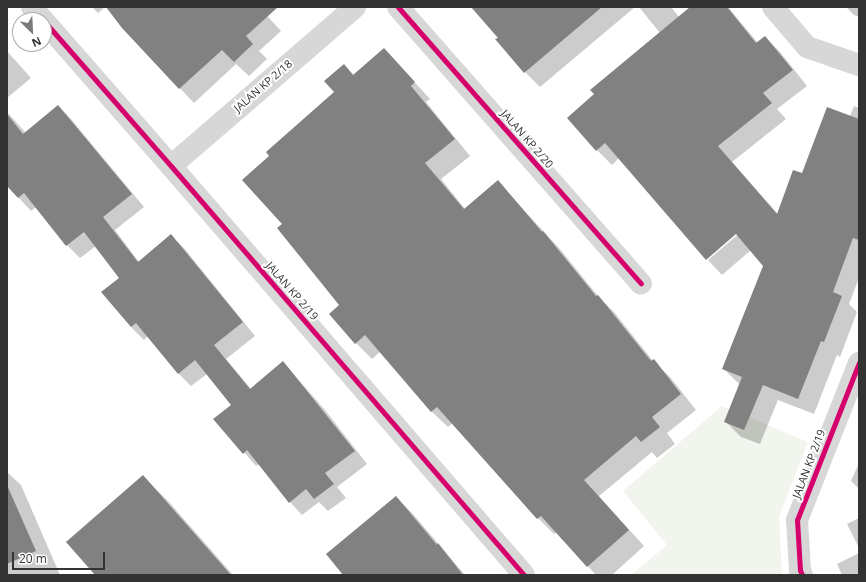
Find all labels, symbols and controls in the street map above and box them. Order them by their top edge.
north arrow [12,12,52,52]
text: N [30,34,44,51]
street label: JALAN KP 2/18 [231,57,295,115]
street label: JALAN KP 2/20 [498,107,556,171]
street label: JALAN KP 2/19 [263,259,321,323]
street label: JALAN KP 2/19 [790,428,828,500]
scale bar [14,544,107,570]
text: 20 m [19,550,47,567]

